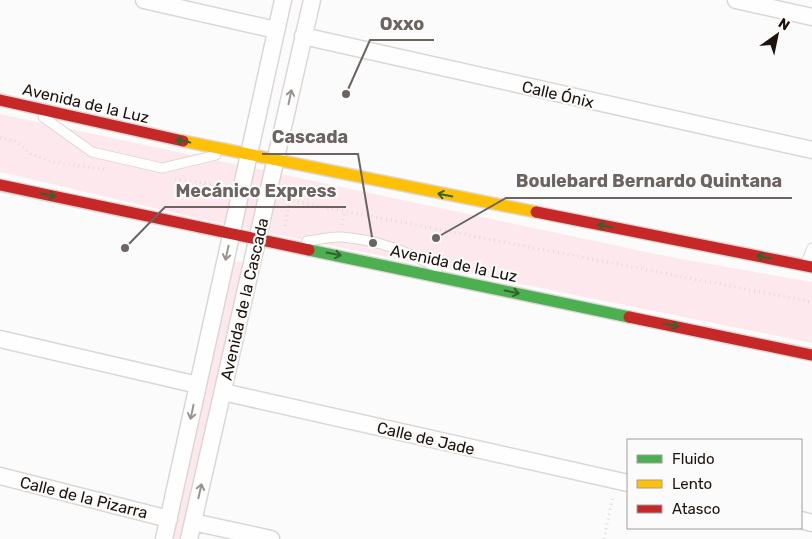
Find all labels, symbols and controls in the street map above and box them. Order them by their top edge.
callout: Oxxo [370,7,434,40]
north arrow [752,10,802,60]
text: Oxxo [380,13,424,35]
text: N [775,15,793,34]
street label: Calle Ónix [520,76,596,112]
street label: Avenida de la Luz [21,80,151,127]
one-way arrow [286,89,295,105]
callout: Cascada [262,121,358,154]
text: Cascada [272,126,348,148]
one-way arrow [176,136,192,145]
callout: Boulebard Bernardo Quintana [506,165,792,198]
text: Boulebard Bernardo Quintana [516,170,782,192]
callout: Mecánico Express [165,174,346,207]
text: Mecánico Express [175,180,337,202]
one-way arrow [438,189,454,199]
one-way arrow [39,190,55,200]
street label: Avenida de la Cascada [217,216,272,382]
one-way arrow [597,220,613,230]
street label: Avenida de la Luz [389,241,519,286]
one-way arrow [221,245,231,261]
one-way arrow [326,250,342,259]
one-way arrow [757,252,773,261]
one-way arrow [504,287,520,297]
one-way arrow [663,321,679,330]
one-way arrow [187,403,196,419]
street label: Calle de Jade [375,418,477,459]
legend [627,439,802,529]
text: Fluido [672,450,715,468]
street label: Calle de la Pizarra [18,472,150,523]
text: Lento [672,475,712,493]
one-way arrow [196,484,205,500]
text: Atasco [672,500,720,518]

